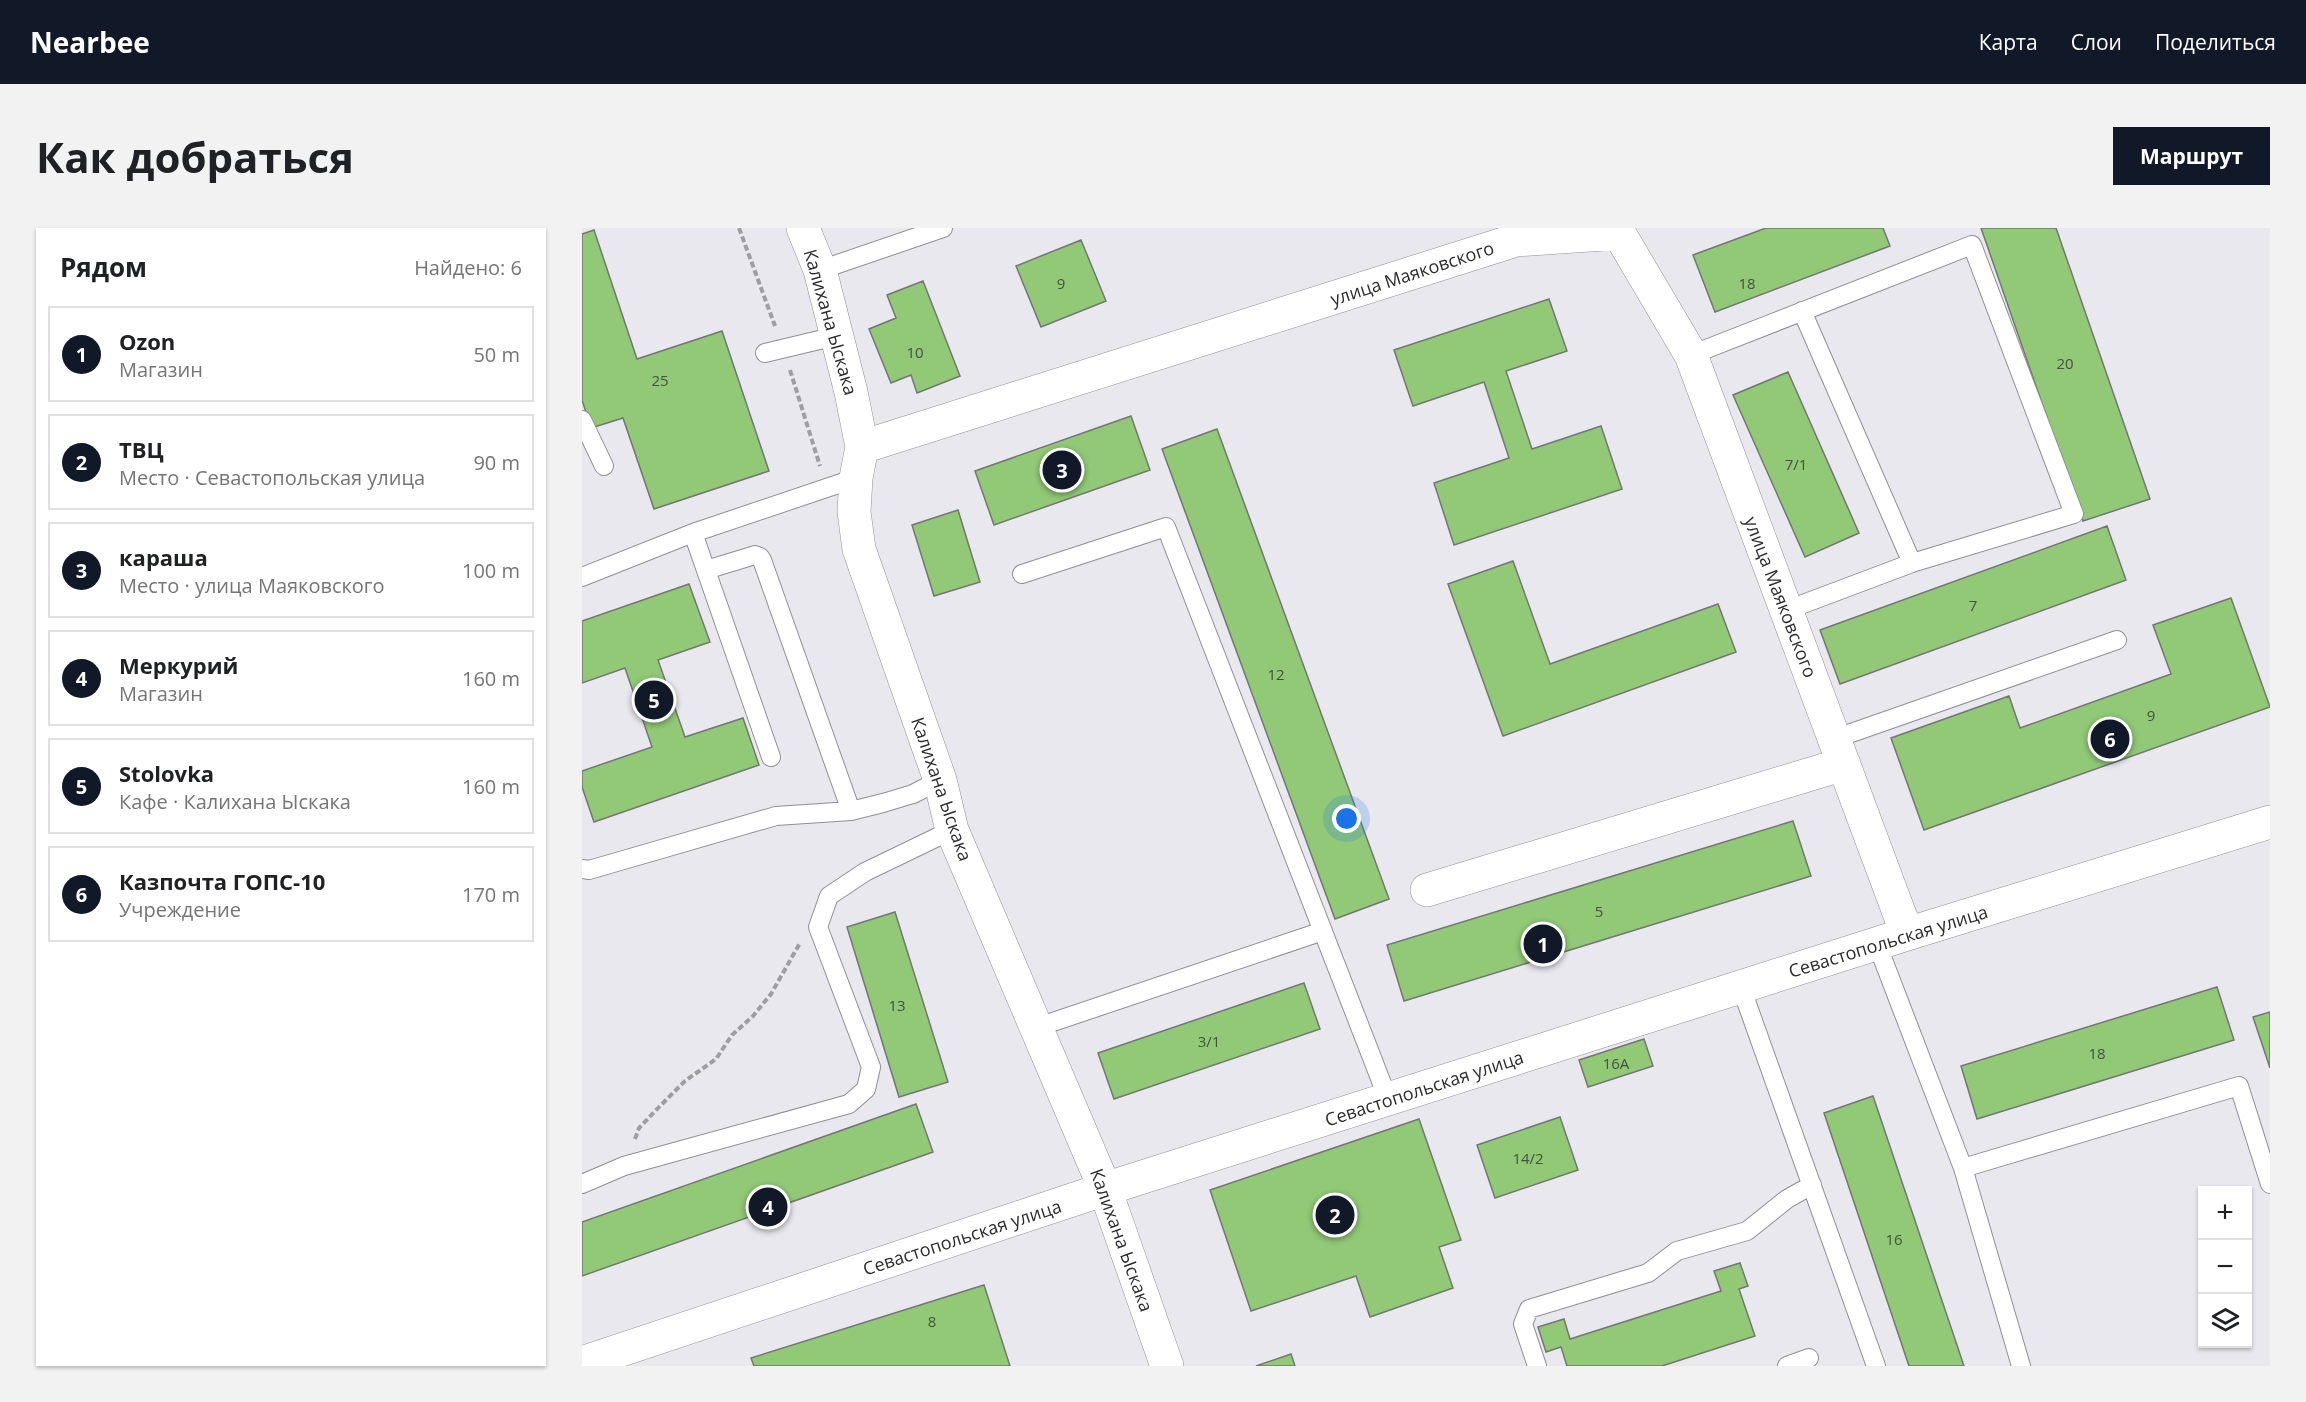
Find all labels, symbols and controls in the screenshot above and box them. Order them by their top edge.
text: Nearbee [30,23,150,61]
text: Карта [1979,28,2038,56]
text: Слои [2071,28,2122,56]
text: Поделиться [2155,28,2276,56]
button: Маршрут [2113,127,2270,185]
text: Как добраться [36,128,354,185]
street label: улица Маяковского [1327,235,1497,311]
street label: Калихана Ыскака [799,246,863,398]
text: Рядом [60,249,147,285]
text: Найдено: 6 [414,254,522,281]
house number: 9 [1057,273,1065,293]
house number: 18 [1738,273,1756,293]
text: Ozon [119,326,175,356]
text: 1 [76,341,87,368]
text: 50 m [473,341,520,368]
house number: 10 [906,342,924,362]
house number: 20 [2056,353,2074,373]
text: Магазин [119,356,203,383]
house number: 25 [651,370,669,390]
text: ТВЦ [119,434,164,464]
pin: 3 [1042,448,1082,492]
text: 2 [76,449,87,476]
text: 90 m [473,449,520,476]
house number: 7/1 [1785,454,1807,474]
text: Место · Севастопольская улица [119,464,425,491]
street label: улица Маяковского [1739,513,1823,681]
text: караша [119,542,208,572]
text: 3 [76,557,87,584]
text: 100 m [462,557,520,584]
text: Место · улица Маяковского [119,572,385,599]
house number: 7 [1969,595,1977,615]
text: Меркурий [119,650,238,680]
house number: 12 [1267,664,1285,684]
text: 4 [76,665,87,692]
text: 160 m [462,665,520,692]
pin: 5 [634,678,674,722]
text: Магазин [119,680,203,707]
house number: 9 [2147,705,2155,725]
street label: Калихана Ыскака [906,714,978,864]
pin: 6 [2090,716,2129,762]
text: Stolovka [119,758,214,788]
text: 5 [76,773,87,800]
text: 160 m [462,773,520,800]
text: Кафе · Калихана Ыскака [119,788,351,815]
your location [1332,804,1361,833]
text: Казпочта ГОПС-10 [119,866,325,896]
text: 6 [76,881,87,908]
text: 170 m [462,881,520,908]
text: Учреждение [119,896,241,923]
street label: Севастопольская улица [1785,899,1991,983]
house number: 5 [1595,901,1603,921]
pin: 1 [1524,922,1562,966]
house number: 13 [888,995,906,1015]
house number: 3/1 [1198,1031,1220,1051]
house number: 18 [2088,1043,2106,1063]
street label: Севастопольская улица [1322,1045,1526,1131]
house number: 16А [1603,1053,1630,1073]
house number: 14/2 [1512,1148,1544,1168]
street label: Калихана Ыскака [1085,1165,1159,1315]
pin: 4 [748,1184,788,1230]
map controls [2198,1186,2252,1348]
button: + [2198,1186,2252,1240]
pin: 2 [1316,1192,1354,1238]
street label: Севастопольская улица [860,1194,1064,1280]
house number: 16 [1885,1229,1903,1249]
button: − [2198,1240,2252,1294]
button: layers [2198,1294,2252,1348]
house number: 8 [928,1311,936,1331]

